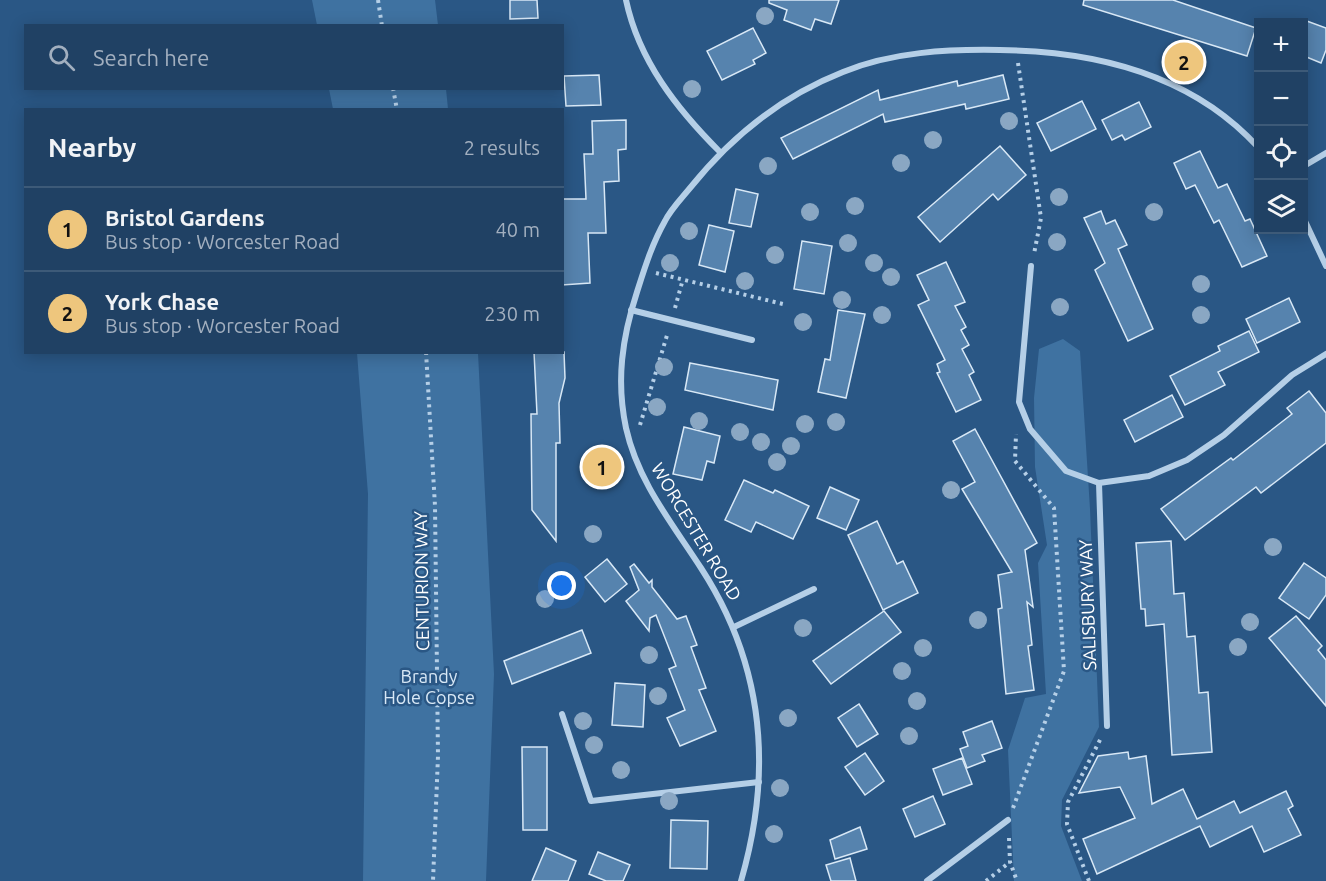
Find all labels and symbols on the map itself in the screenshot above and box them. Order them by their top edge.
pin: 2 [1164,40,1204,84]
pin: 1 [582,444,622,490]
street label: WORCESTER ROAD [648,459,746,604]
street label: CENTURION WAY [410,510,432,651]
street label: SALISBURY WAY [1075,539,1099,671]
your location [547,571,576,600]
park label: Brandy Hole Copse [383,666,475,707]

